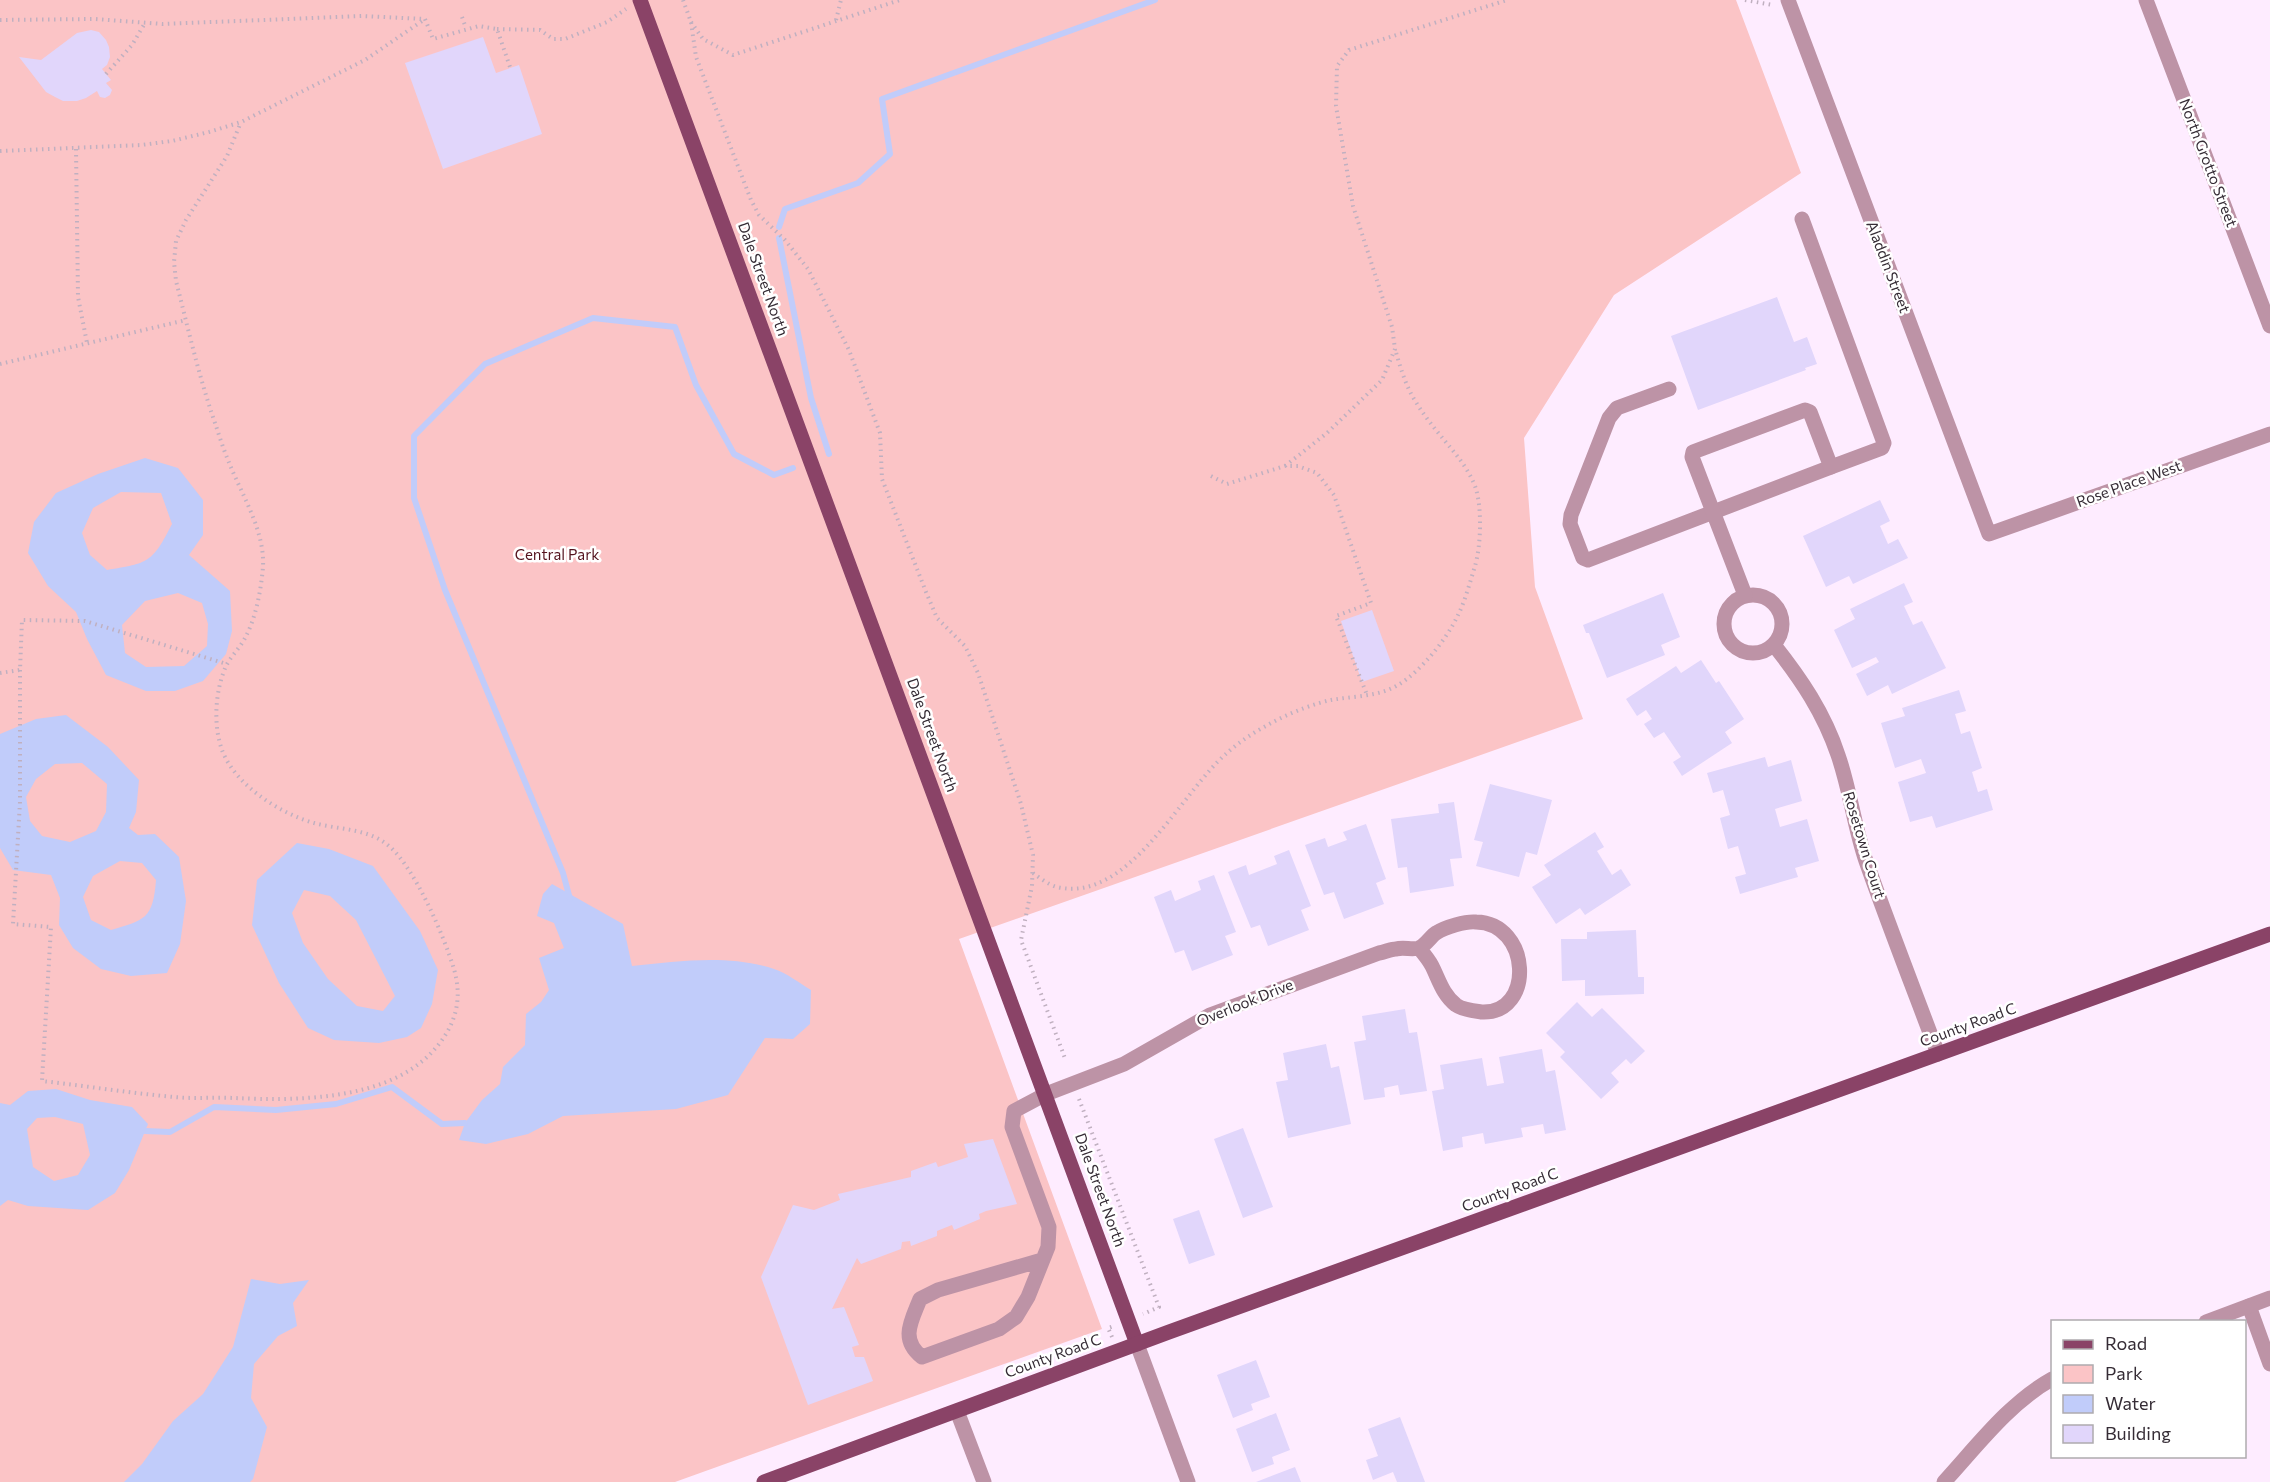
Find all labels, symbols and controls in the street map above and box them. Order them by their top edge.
street label: North Grotto Street [2176,96,2242,229]
street label: Aladdin Street [1863,218,1915,315]
street label: Dale Street North [735,219,793,338]
street label: Rose Place West [2074,456,2184,510]
park label: Central Park [515,545,599,563]
street label: Dale Street North [904,675,962,794]
street label: Rosetown Court [1840,789,1890,900]
street label: Overlook Drive [1194,974,1296,1030]
street label: County Road C [1917,998,2018,1050]
street label: Dale Street North [1072,1130,1130,1249]
street label: County Road C [1459,1163,1560,1215]
legend [2051,1320,2246,1458]
street label: County Road C [1002,1329,1103,1381]
text: Road [2105,1332,2147,1354]
text: Park [2105,1362,2143,1384]
text: Water [2105,1392,2156,1414]
text: Building [2105,1422,2171,1444]

